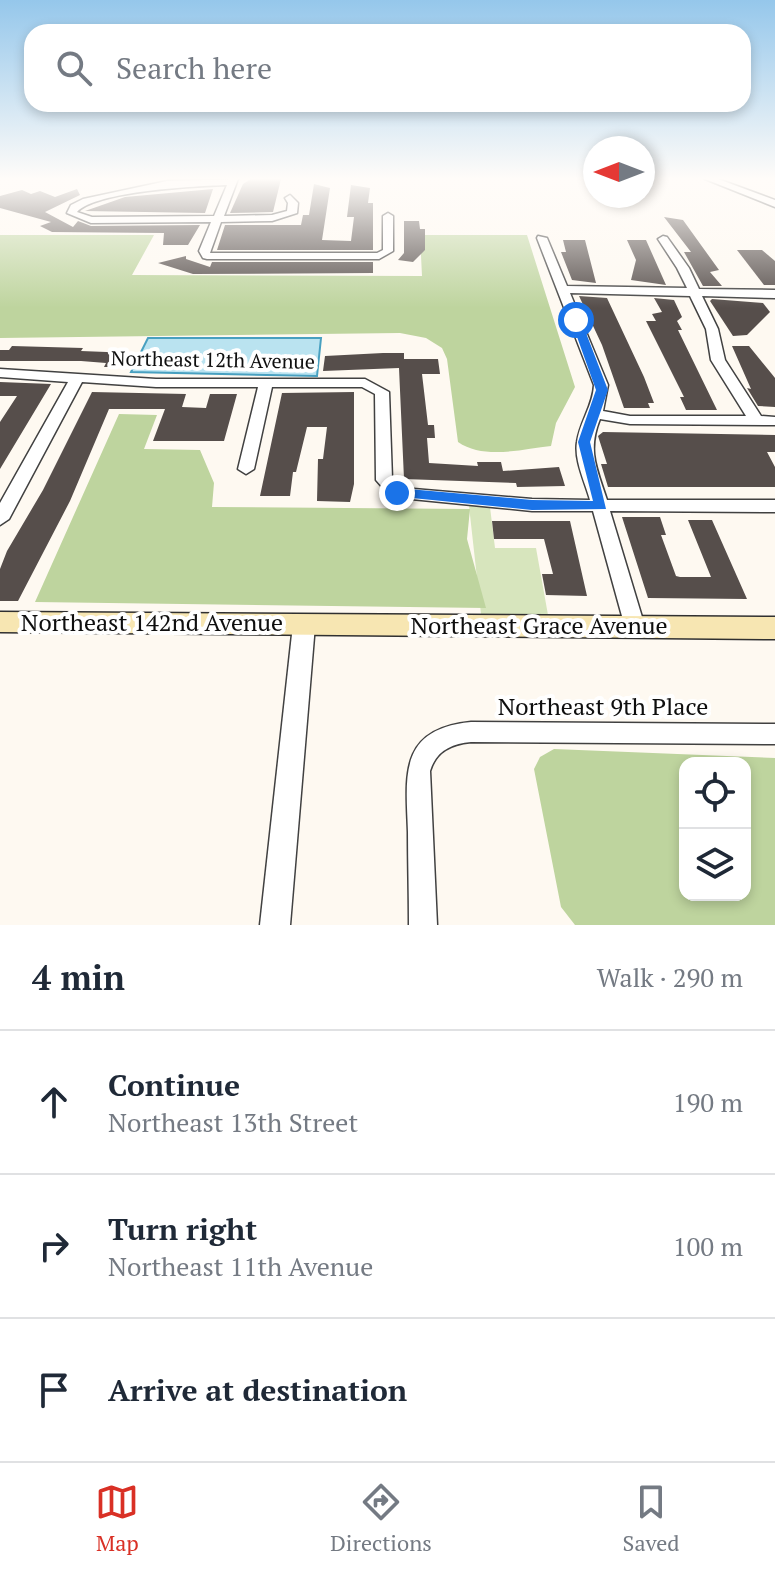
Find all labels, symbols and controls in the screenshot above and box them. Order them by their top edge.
search box [24,24,751,112]
icon: search [52,46,96,90]
text: Search here [116,48,272,88]
north arrow [583,136,655,208]
route start [558,302,594,338]
street label: Northeast 12th Avenue [111,344,315,375]
route end [379,475,415,511]
street label: Northeast 142nd Avenue [21,606,283,638]
street label: Northeast Grace Avenue [411,609,668,641]
street label: Northeast 9th Place [498,690,708,722]
map controls [679,757,751,901]
button: locate [679,757,751,829]
button: layers [679,829,751,901]
text: 4 min [32,955,125,1000]
text: Walk · 290 m [597,960,743,994]
text: Continue [108,1065,240,1105]
icon: ahead [32,1080,76,1124]
text: 190 m [673,1085,743,1119]
text: Northeast 13th Street [108,1105,358,1139]
text: Turn right [108,1209,257,1249]
icon: right [32,1224,76,1268]
text: 100 m [673,1229,743,1263]
text: Northeast 11th Avenue [108,1249,373,1283]
icon: arrive [32,1368,76,1412]
text: Arrive at destination [108,1370,407,1410]
tab: Map [95,1480,139,1557]
tab: Directions [330,1480,432,1557]
tab: Saved [623,1480,680,1557]

